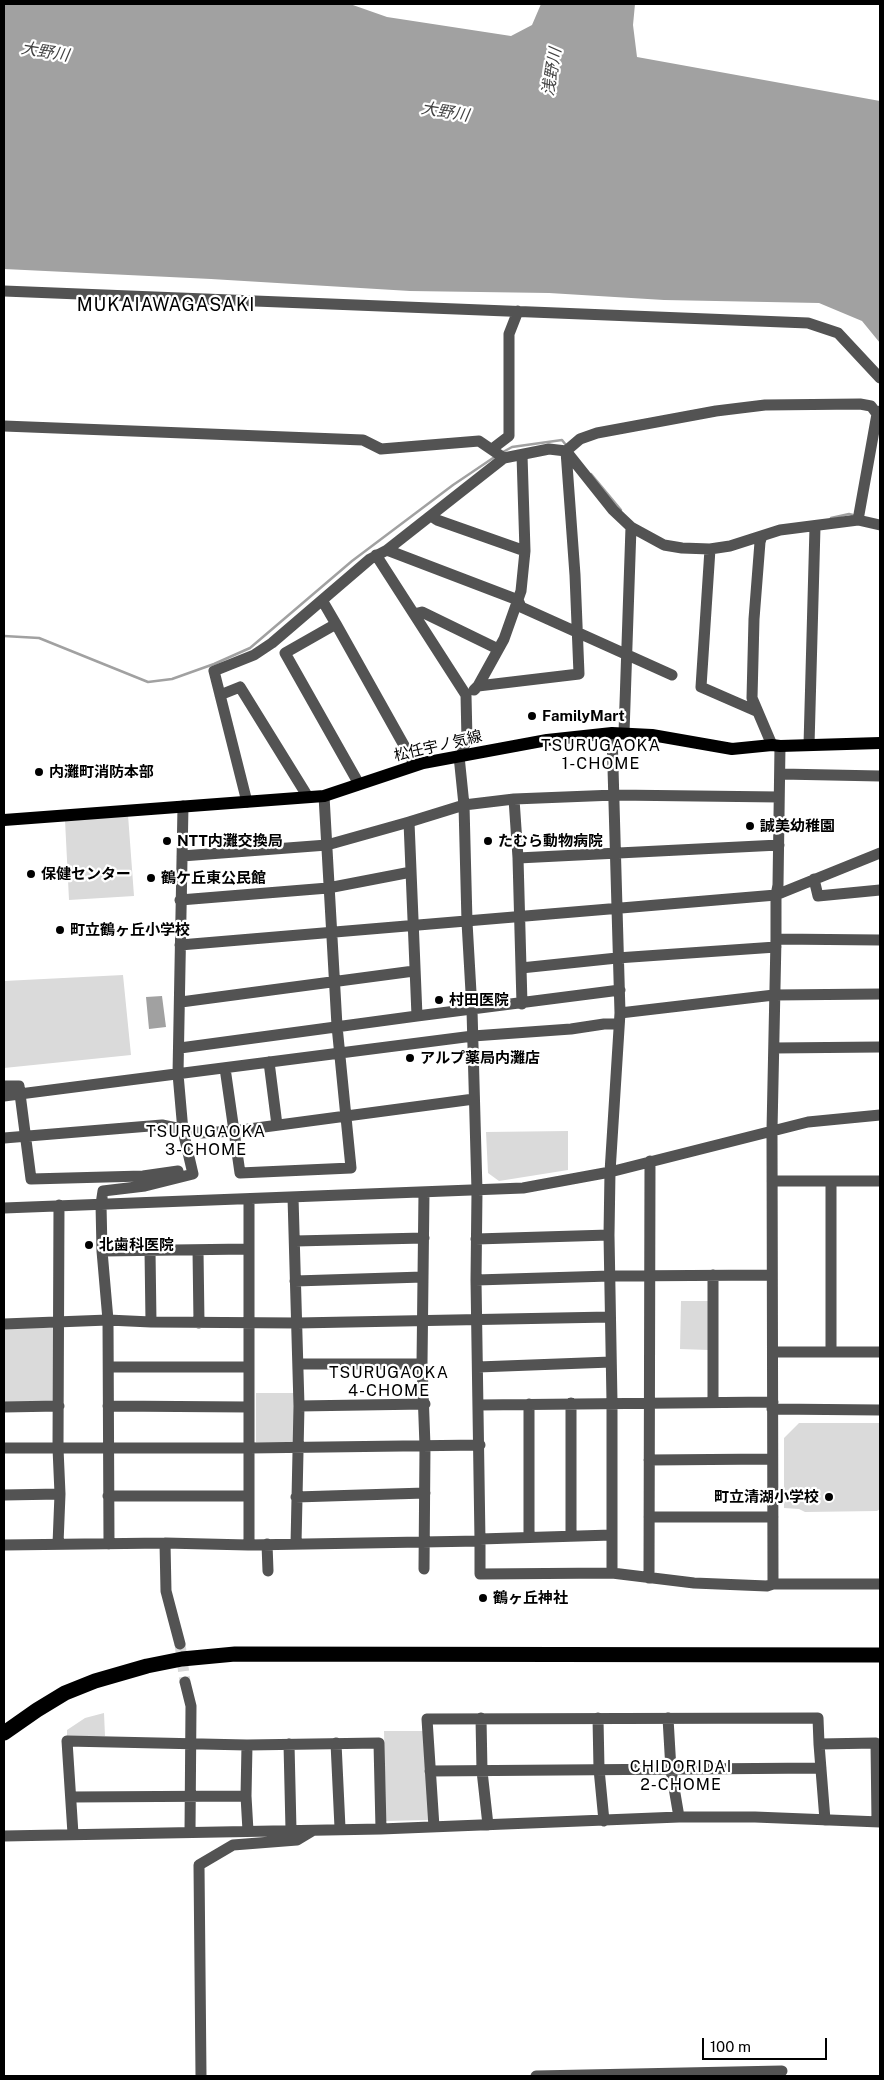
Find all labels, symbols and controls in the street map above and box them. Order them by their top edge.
water label: 大野川 [20,39,70,65]
water label: 浅野川 [539,47,565,97]
water label: 大野川 [420,99,470,125]
district label: MUKAIAWAGASAKI [75,294,257,316]
place label: FamilyMart [542,707,625,725]
marker: FamilyMart [526,710,538,722]
street label: 松任宇ノ気線 [392,727,484,765]
district label: TSURUGAOKA 1-CHOME [540,736,662,774]
place label: 内灘町消防本部 [49,763,154,781]
marker: 内灘町消防本部 [33,766,45,778]
place label: 誠美幼稚園 [760,817,835,835]
marker: 誠美幼稚園 [744,820,756,832]
place label: NTT内灘交換局 [177,832,283,850]
place label: たむら動物病院 [498,832,603,850]
marker: NTT内灘交換局 [161,835,173,847]
marker: たむら動物病院 [482,835,494,847]
place label: 保健センター [41,865,131,883]
marker: 保健センター [25,868,37,880]
place label: 鶴ケ丘東公民館 [161,869,266,887]
marker: 鶴ケ丘東公民館 [145,872,157,884]
place label: 町立鶴ヶ丘小学校 [70,921,190,939]
marker: 町立鶴ヶ丘小学校 [54,924,66,936]
place label: 村田医院 [449,991,509,1009]
marker: 村田医院 [433,994,445,1006]
place label: アルプ薬局内灘店 [420,1049,540,1067]
marker: アルプ薬局内灘店 [404,1052,416,1064]
district label: TSURUGAOKA 3-CHOME [145,1122,267,1160]
place label: 北歯科医院 [99,1236,174,1254]
marker: 北歯科医院 [83,1239,95,1251]
district label: TSURUGAOKA 4-CHOME [328,1363,450,1401]
place label: 町立清湖小学校 [714,1488,819,1506]
marker: 町立清湖小学校 [823,1491,835,1503]
place label: 鶴ヶ丘神社 [493,1589,568,1607]
marker: 鶴ヶ丘神社 [477,1592,489,1604]
district label: CHIDORIDAI 2-CHOME [628,1757,734,1795]
scale bar [704,2028,829,2060]
text: 100 m [710,2038,751,2055]

